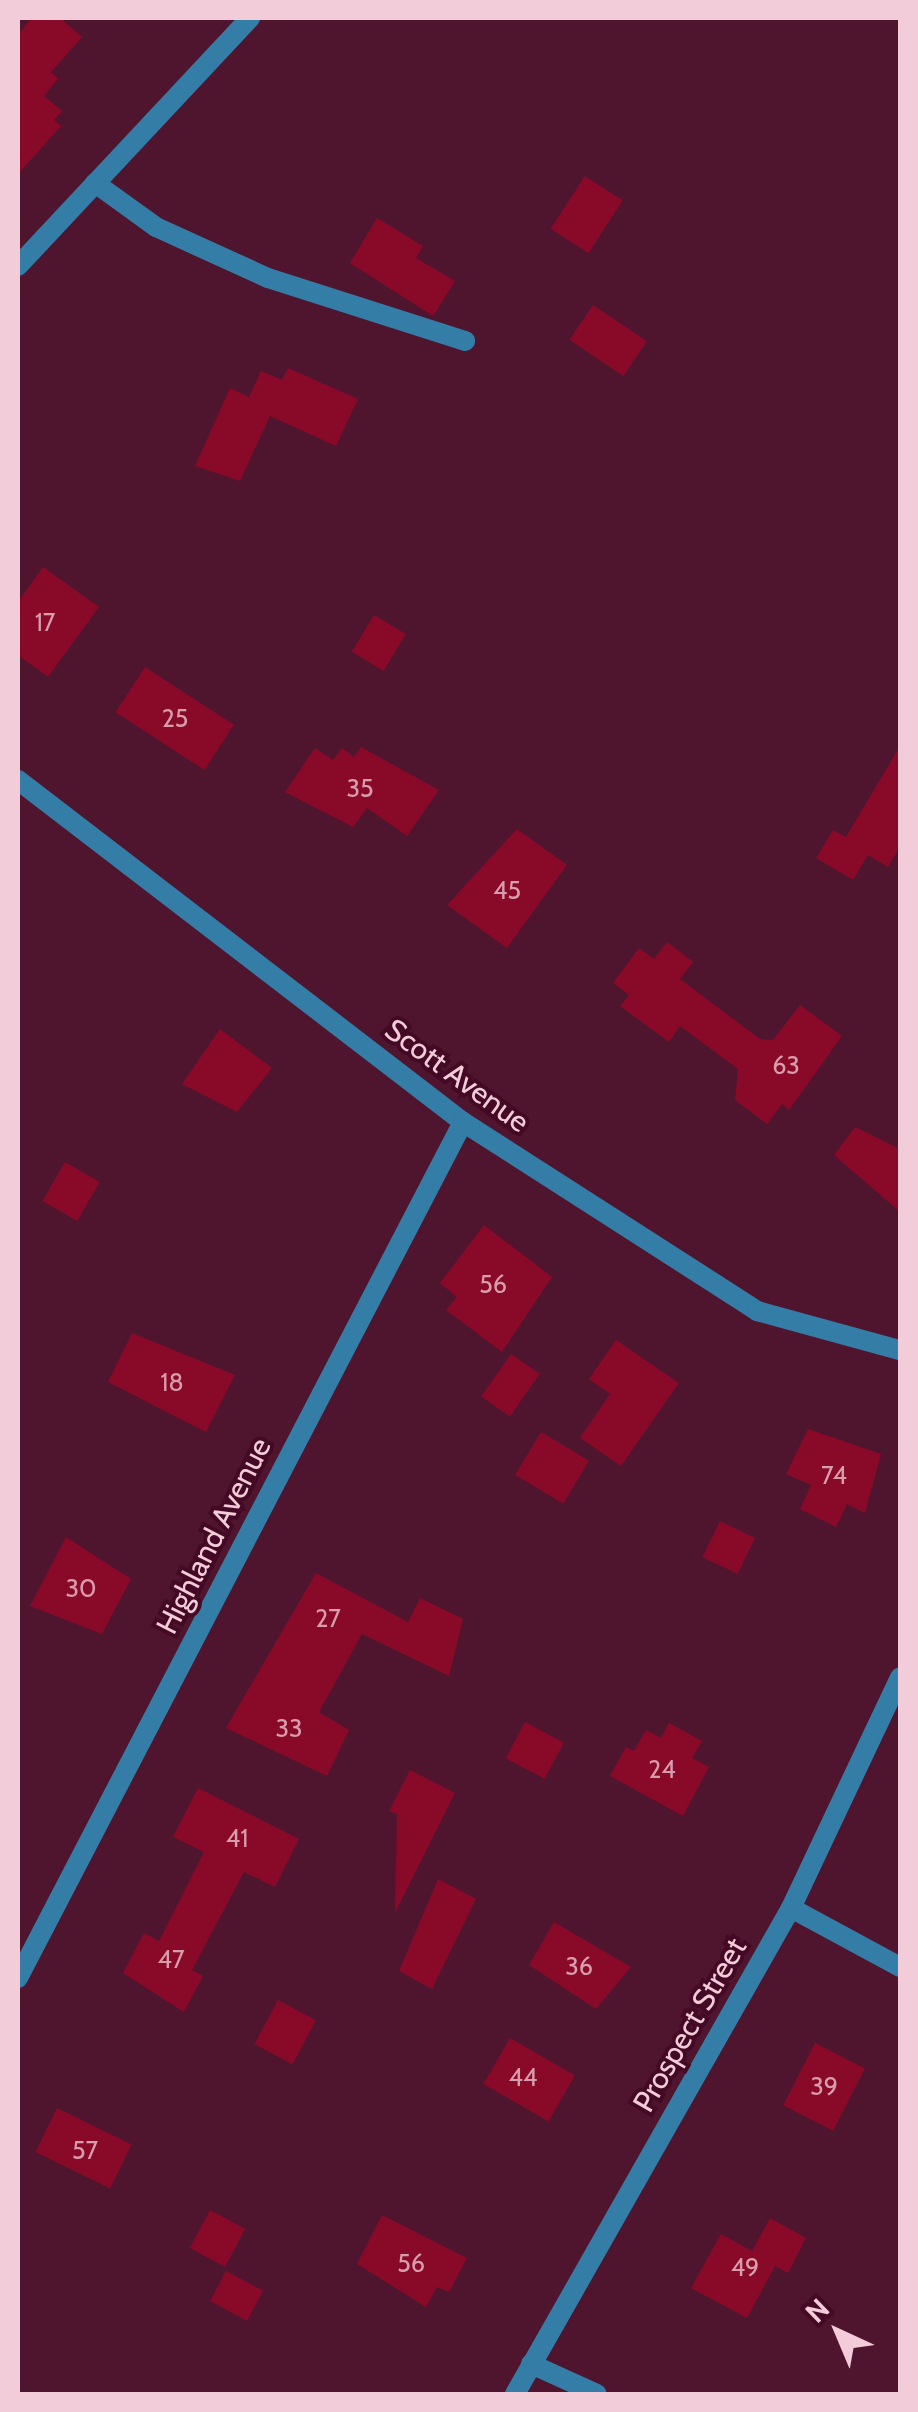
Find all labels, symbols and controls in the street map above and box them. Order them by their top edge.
house number: 17 [35,607,55,637]
house number: 25 [162,703,188,733]
house number: 35 [346,773,374,803]
house number: 45 [493,875,521,905]
street label: Scott Avenue [378,1012,536,1140]
house number: 63 [772,1050,800,1080]
house number: 56 [479,1269,507,1299]
house number: 18 [160,1367,184,1397]
street label: Highland Avenue [149,1432,279,1640]
house number: 74 [821,1460,847,1490]
house number: 30 [66,1573,96,1603]
house number: 27 [315,1603,341,1633]
house number: 33 [275,1713,303,1743]
house number: 24 [648,1754,676,1784]
house number: 41 [226,1823,248,1853]
street label: Prospect Street [626,1932,754,2118]
house number: 47 [157,1944,185,1974]
house number: 36 [565,1951,593,1981]
house number: 44 [509,2062,537,2092]
house number: 39 [810,2071,838,2101]
house number: 57 [72,2135,98,2165]
house number: 56 [397,2248,425,2278]
house number: 49 [731,2252,759,2282]
north arrow [788,2282,888,2382]
text: N [798,2291,836,2330]

